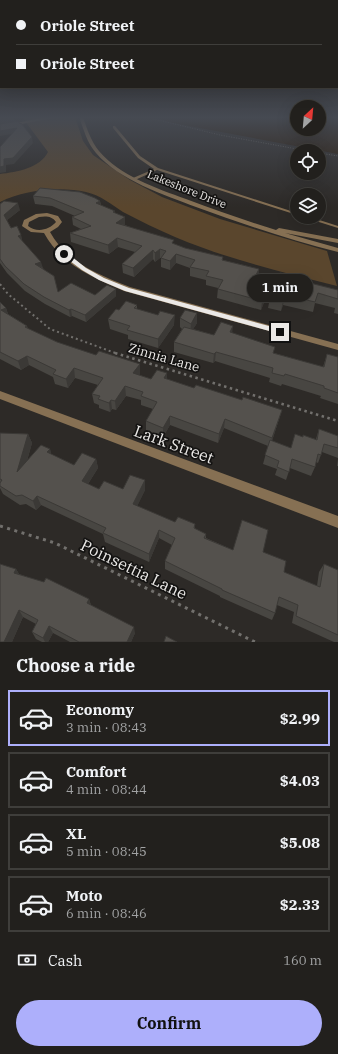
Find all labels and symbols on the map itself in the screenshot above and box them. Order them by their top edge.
north arrow [290,100,326,136]
street label: Lakeshore Drive [145,167,229,211]
route start [55,245,73,263]
callout: 1 min [247,274,313,302]
route end [271,323,289,341]
street label: Zinnia Lane [126,339,201,376]
street label: Lark Street [131,420,217,468]
street label: Poinsettia Lane [77,535,191,603]

